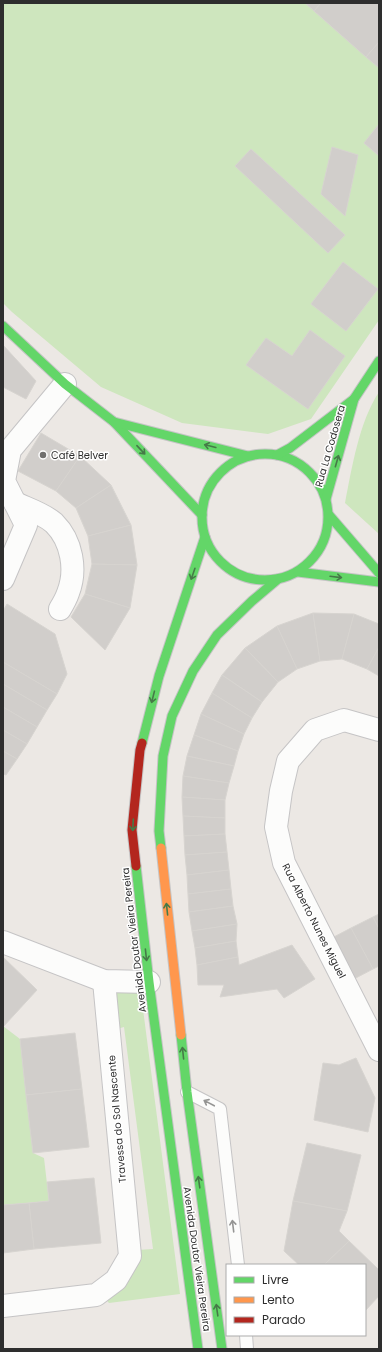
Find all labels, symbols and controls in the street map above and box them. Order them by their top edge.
street label: Rua La Codosera [311,403,349,489]
one-way arrow [204,442,217,450]
one-way arrow [136,445,146,455]
place label: Café Belver [51,448,108,463]
marker: Café Belver [38,450,48,460]
one-way arrow [334,455,341,468]
one-way arrow [189,567,196,580]
one-way arrow [329,573,342,581]
one-way arrow [149,691,157,704]
one-way arrow [130,818,137,831]
street label: Rua Alberto Nunes Miguel [278,861,350,981]
street label: Avenida Doutor Vieira Pereira [118,867,150,1013]
one-way arrow [164,903,171,916]
one-way arrow [143,948,150,961]
one-way arrow [179,1047,187,1060]
street label: Travessa do Sol Nascente [104,1054,130,1184]
one-way arrow [203,1099,215,1107]
one-way arrow [195,1175,203,1188]
street label: Avenida Doutor Vieira Pereira [179,1186,215,1332]
one-way arrow [229,1220,237,1233]
legend [226,1264,366,1336]
text: Livre [262,1271,289,1288]
text: Lento [262,1291,295,1308]
one-way arrow [213,1304,221,1317]
text: Parado [262,1311,306,1328]

